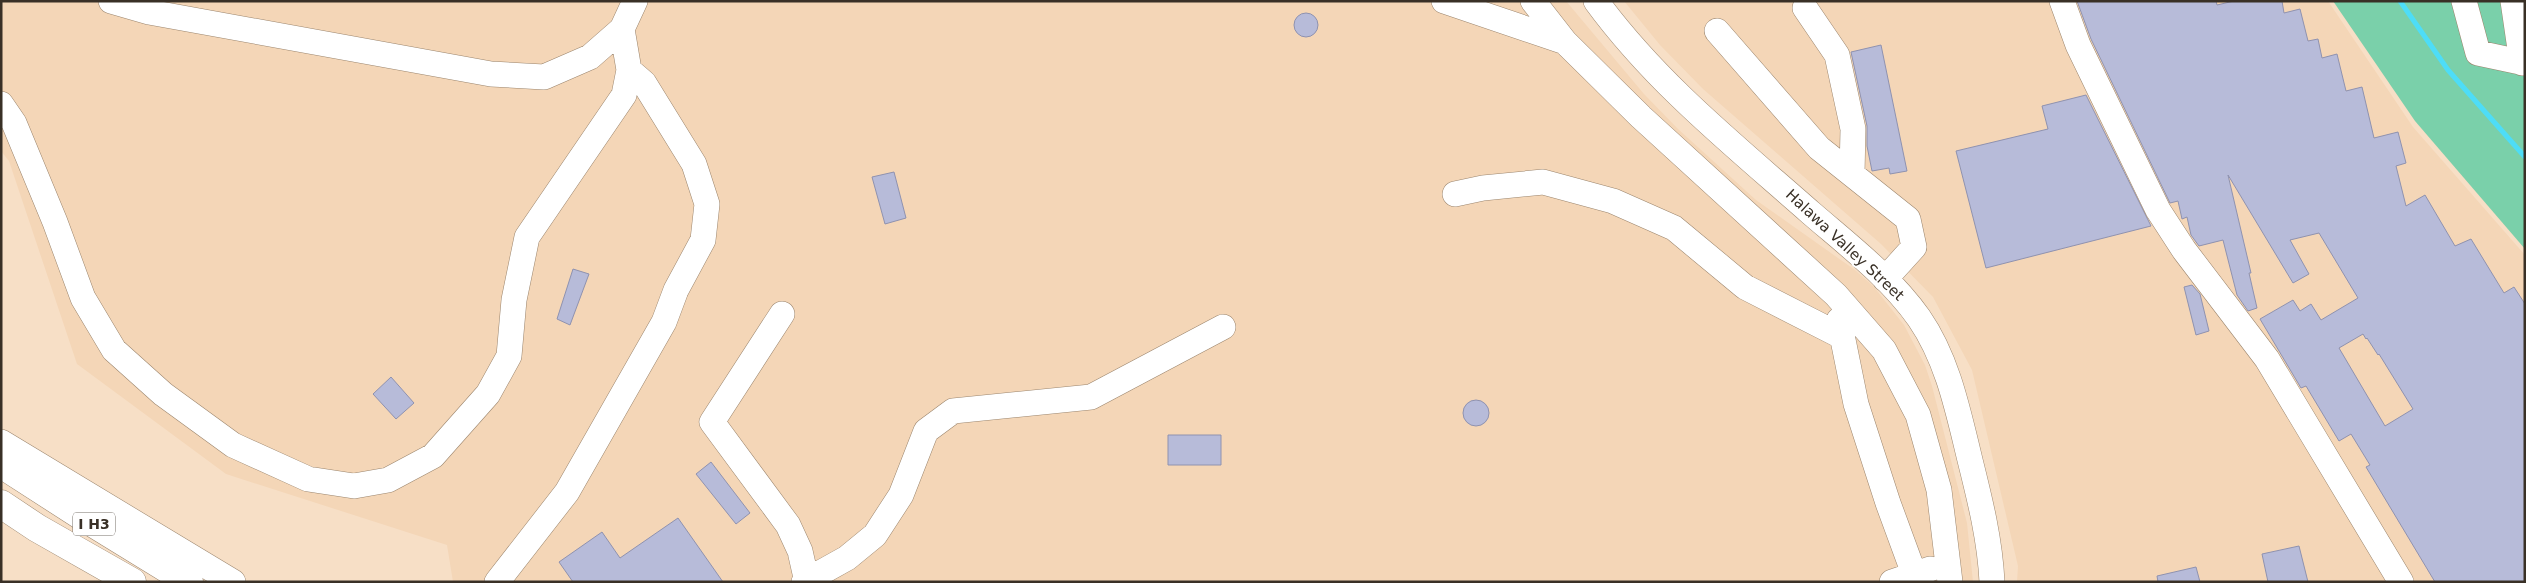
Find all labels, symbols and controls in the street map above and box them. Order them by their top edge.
street label: Halawa Valley Street [1782,186,1908,305]
road number: I H3 [73,512,115,536]

